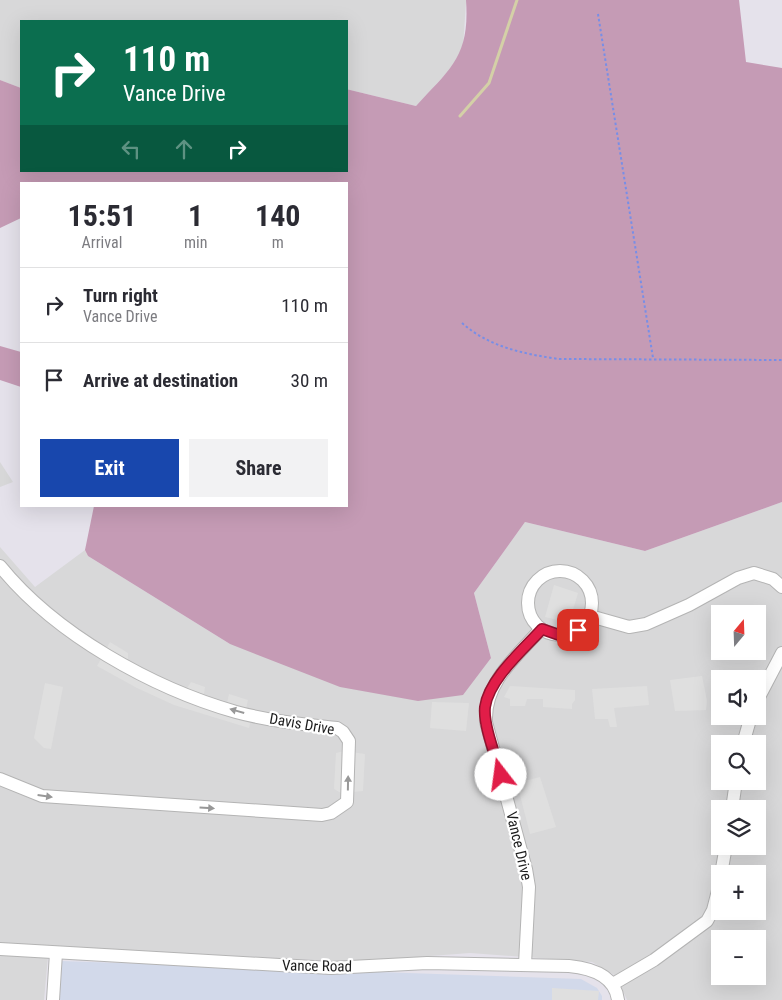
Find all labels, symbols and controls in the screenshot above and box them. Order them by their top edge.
text: 110 m [123,39,210,80]
icon: right [40,40,105,105]
text: Vance Drive [123,81,225,106]
icon: left [117,135,145,163]
icon: ahead [170,135,198,163]
icon: right [223,135,251,163]
text: 15:51 [68,198,136,233]
text: 1 [188,198,203,233]
text: 140 [255,198,300,233]
text: Arrival [82,233,122,252]
text: min [184,233,207,252]
text: m [272,233,284,252]
text: Turn right [83,284,158,307]
icon: right [40,291,68,319]
text: 110 m [281,294,328,317]
text: Vance Drive [83,307,158,326]
icon: arrive [40,366,68,394]
text: Arrive at destination [83,369,238,392]
text: 30 m [291,369,328,392]
button: Exit [40,439,179,497]
button: Share [189,439,328,497]
north arrow [711,605,766,660]
map controls [711,605,766,985]
pin [557,609,599,651]
icon: arrive [564,616,592,644]
button: sound [711,670,766,725]
one-way arrow [229,707,244,715]
street label: Davis Drive [268,709,336,739]
button: search [711,735,766,790]
position arrow [474,748,526,800]
one-way arrow [344,775,352,791]
one-way arrow [38,792,54,800]
button: layers [711,800,766,855]
one-way arrow [200,804,216,812]
street label: Vance Drive [502,810,536,882]
button: + [711,865,766,920]
button: − [711,930,766,985]
street label: Vance Road [282,956,352,976]

